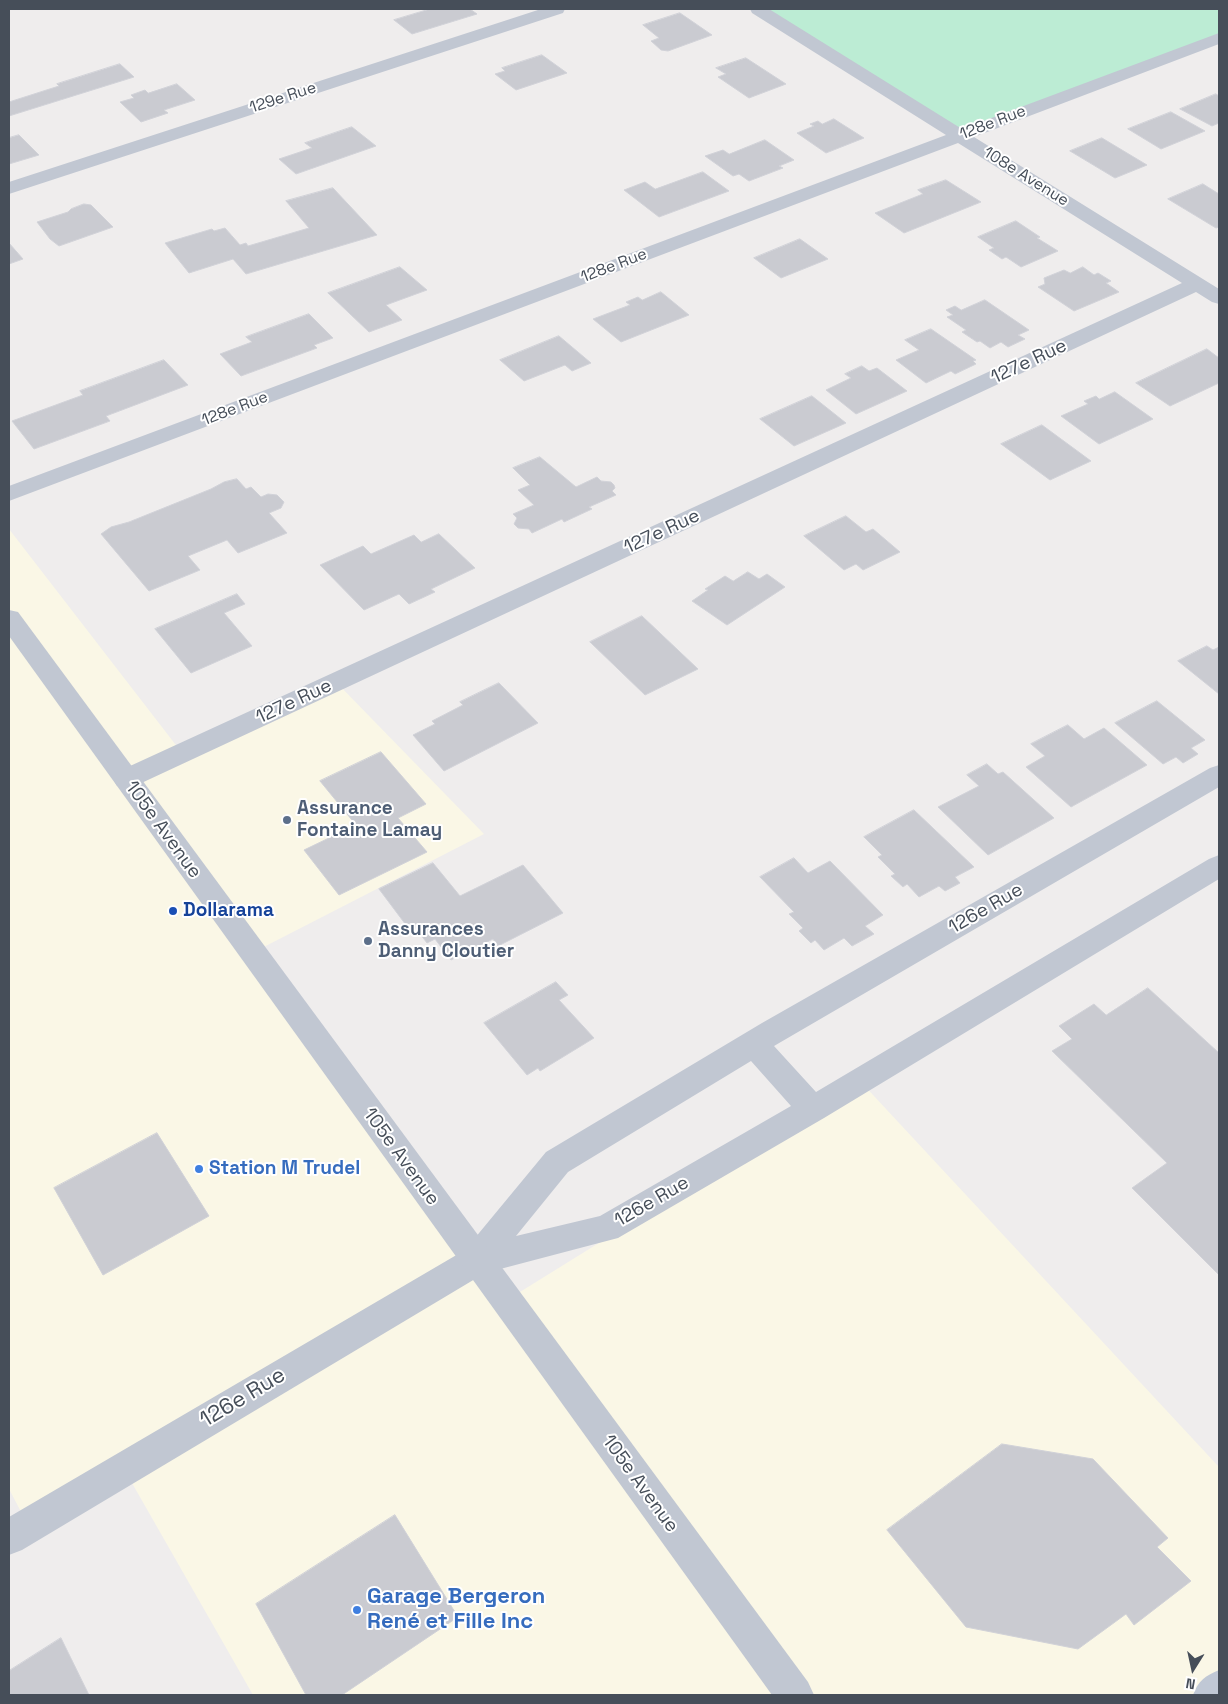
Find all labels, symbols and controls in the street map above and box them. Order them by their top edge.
street label: 129e Rue [247,78,319,118]
street label: 128e Rue [957,102,1029,144]
street label: 108e Avenue [980,143,1072,211]
street label: 128e Rue [578,245,650,287]
street label: 127e Rue [987,335,1071,389]
street label: 128e Rue [199,388,271,430]
street label: 127e Rue [620,505,704,559]
street label: 127e Rue [252,675,336,729]
street label: 105e Avenue [120,777,206,883]
place label: Assurance Fontaine Lamay [297,798,442,842]
marker: Assurance Fontaine Lamay [281,814,293,826]
street label: 126e Rue [945,879,1027,939]
place label: Dollarama [183,900,274,922]
marker: Dollarama [167,905,179,917]
place label: Assurances Danny Cloutier [378,919,514,963]
marker: Assurances Danny Cloutier [362,935,374,947]
street label: 105e Avenue [358,1104,444,1210]
place label: Station M Trudel [209,1158,360,1180]
marker: Station M Trudel [193,1163,205,1175]
street label: 126e Rue [611,1172,693,1232]
street label: 126e Rue [195,1362,291,1434]
street label: 105e Avenue [597,1431,683,1537]
place label: Garage Bergeron René et Fille Inc [367,1584,545,1635]
marker: Garage Bergeron René et Fille Inc [351,1604,363,1616]
north arrow [1168,1644,1218,1694]
text: N [1184,1674,1197,1693]

